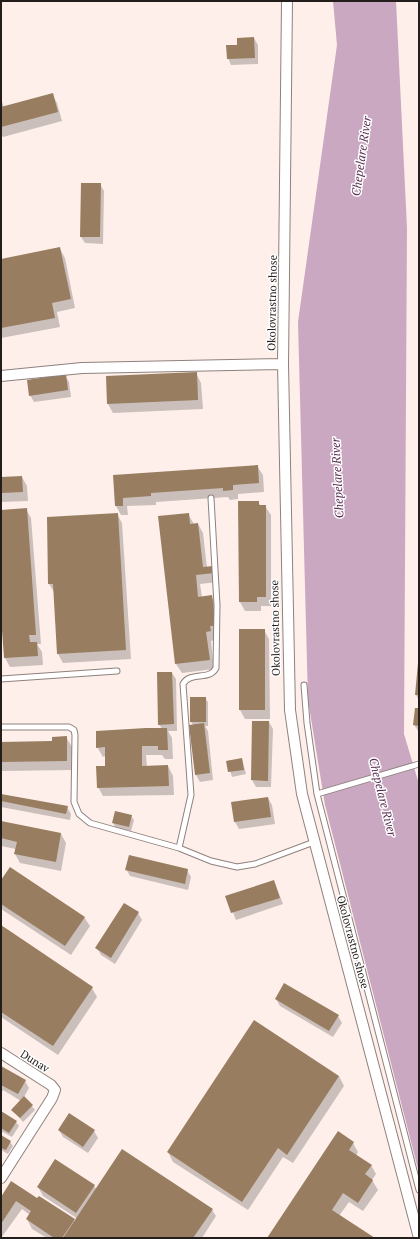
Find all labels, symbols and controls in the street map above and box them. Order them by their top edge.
water label: Chepelare River [348,114,374,197]
street label: Okolovrastno shose [264,254,280,351]
water label: Chepelare River [327,436,347,519]
street label: Okolovrastno shose [267,579,283,676]
water label: Chepelare River [366,756,400,839]
street label: Okolovrastno shose [334,894,372,991]
street label: Dunav [18,1047,53,1076]

